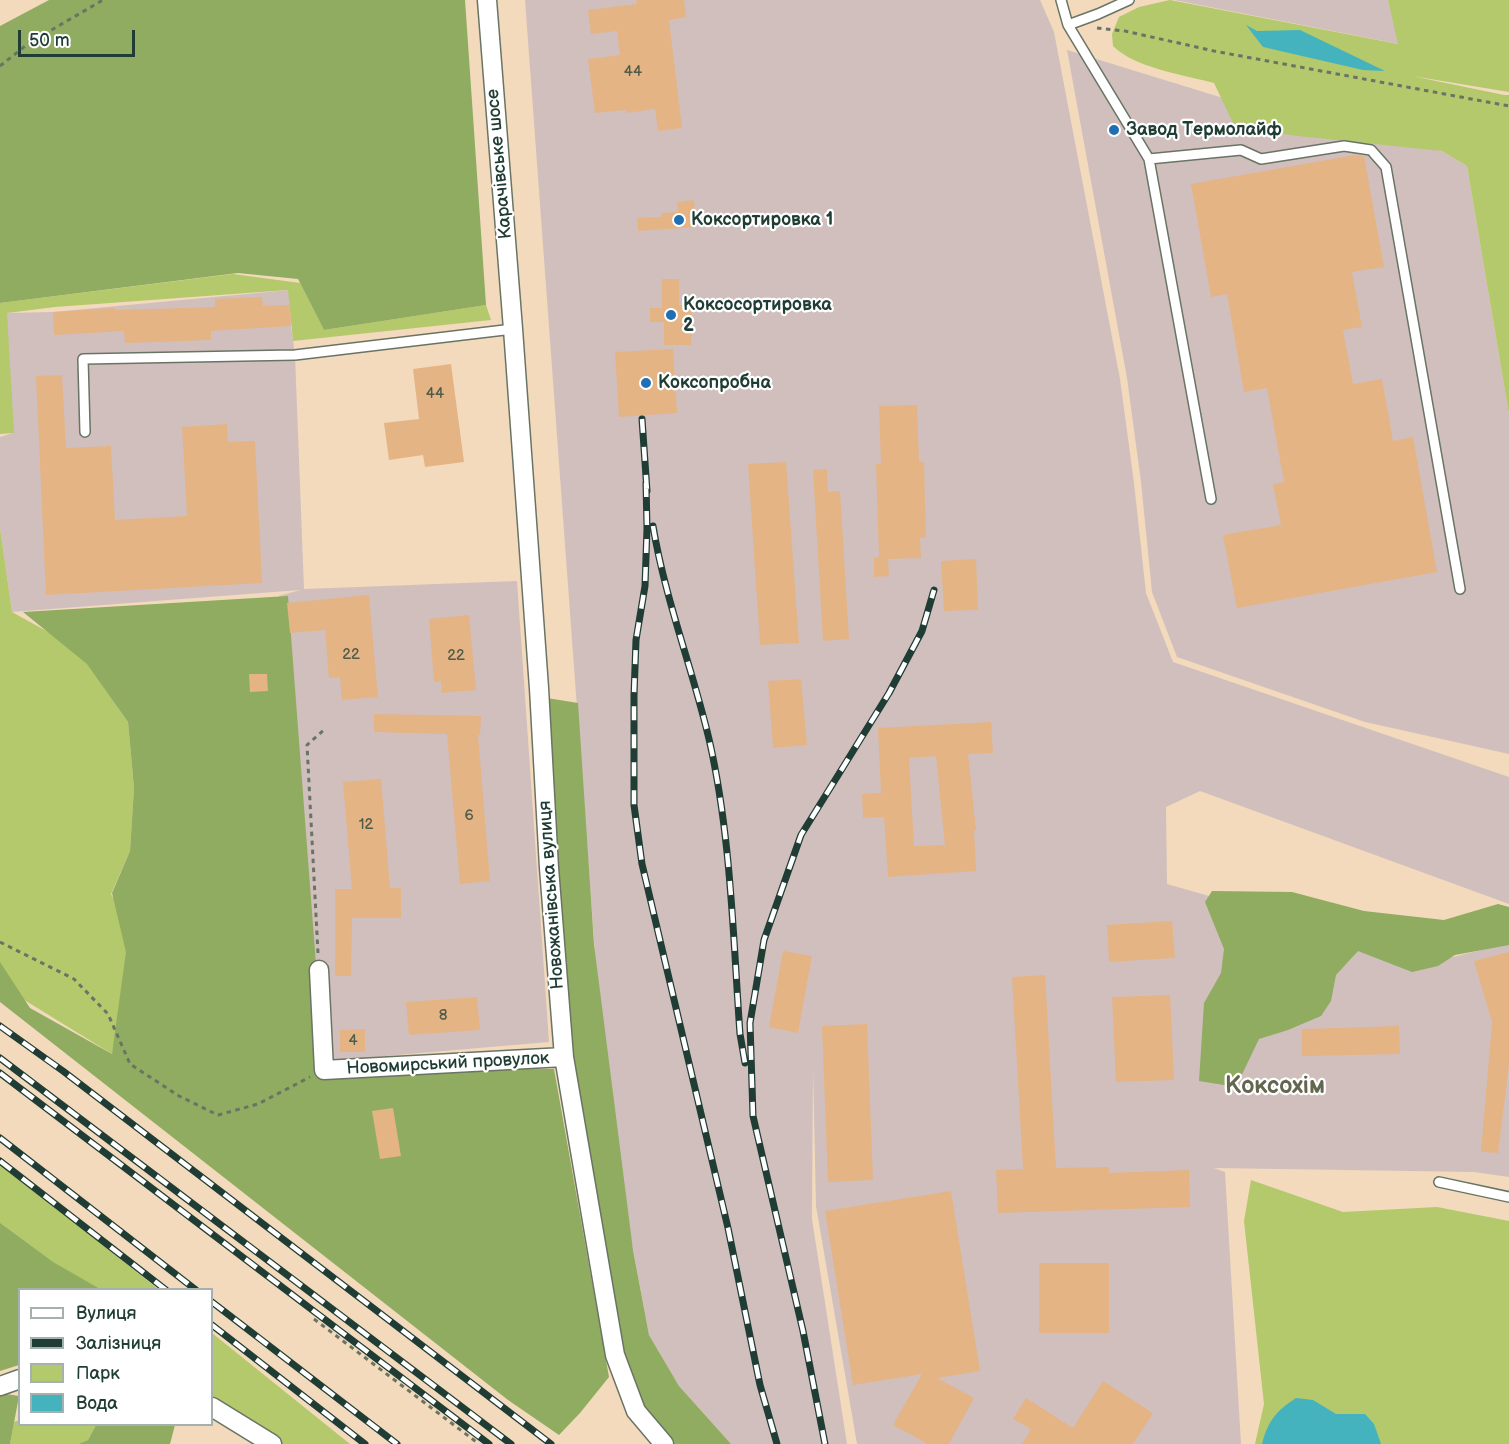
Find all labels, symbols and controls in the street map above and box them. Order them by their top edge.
scale bar [21,18,138,56]
text: 50 m [29,30,70,51]
house number: 44 [624,63,642,81]
street label: Карачівське шосе [483,88,517,240]
place label: Завод Термолайф [1126,119,1282,141]
marker: Завод Термолайф [1107,123,1121,137]
place label: Коксортировка 1 [691,209,833,231]
marker: Коксортировка 1 [672,213,686,227]
place label: Коксосортировка 2 [683,294,832,336]
marker: Коксосортировка 2 [664,308,678,322]
place label: Коксопробна [658,372,771,394]
marker: Коксопробна [639,376,653,390]
house number: 44 [426,385,444,403]
house number: 22 [342,646,360,664]
house number: 22 [447,647,465,665]
street label: Новожанівська вулиця [535,800,569,990]
house number: 6 [464,807,474,825]
house number: 12 [359,816,373,834]
house number: 8 [439,1007,447,1025]
house number: 4 [348,1032,358,1050]
street label: Новомирський провулок [346,1048,550,1080]
district label: Коксохім [1225,1073,1325,1101]
legend [18,1288,213,1426]
text: Вулиця [76,1303,137,1324]
text: Залізниця [76,1333,161,1354]
text: Парк [76,1363,120,1384]
text: Вода [76,1393,118,1414]

